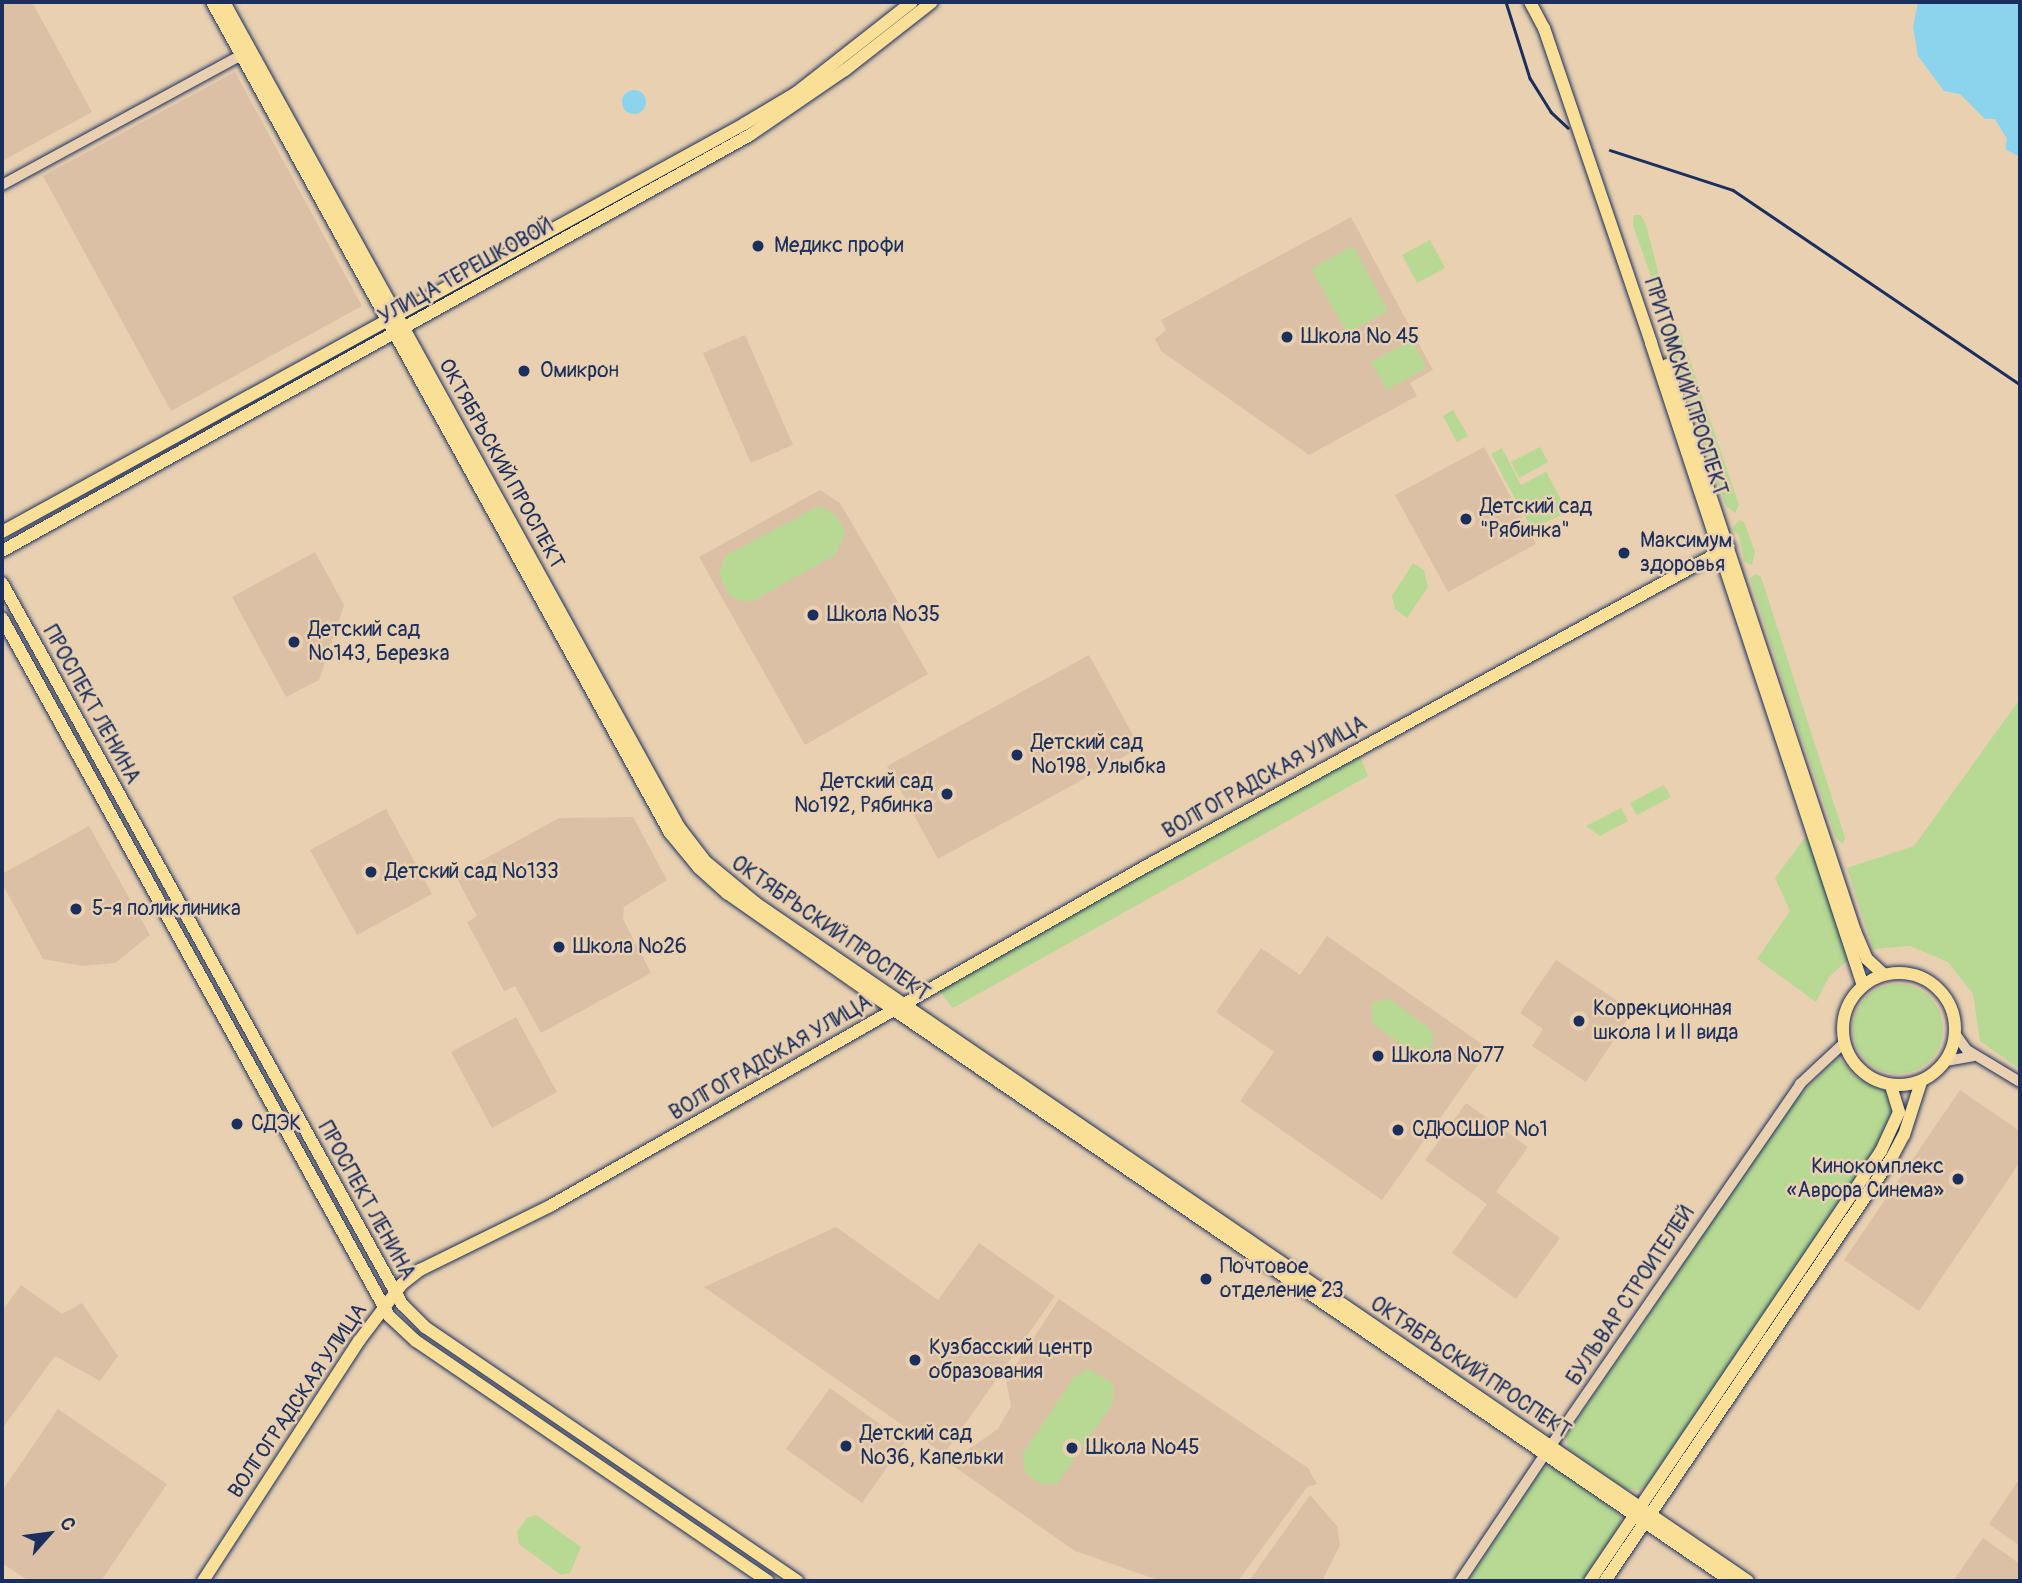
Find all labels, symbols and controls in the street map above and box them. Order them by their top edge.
street label: УЛИЦА ТЕРЕШКОВОЙ [375,214,557,330]
place label: Медикс профи [774,233,904,259]
marker: Медикс профи [748,236,768,256]
street label: ПРИТОМСКИЙ ПРОСПЕКТ [1638,275,1732,499]
place label: Школа № 45 [1301,324,1419,350]
marker: Школа № 45 [1279,329,1295,345]
street label: ОКТЯБРЬСКИЙ ПРОСПЕКТ [433,355,569,573]
place label: Омикрон [540,358,619,384]
marker: Омикрон [514,361,534,381]
place label: Детский сад "Рябинка" [1480,494,1592,544]
marker: Детский сад "Рябинка" [1458,511,1474,527]
place label: Максимум здоровья [1640,528,1732,578]
marker: Максимум здоровья [1614,543,1634,563]
place label: Школа №35 [827,602,940,628]
marker: Школа №35 [805,607,821,623]
place label: Детский сад №143, Березка [308,617,449,667]
street label: ПРОСПЕКТ ЛЕНИНА [37,621,145,789]
marker: Детский сад №143, Березка [286,634,302,650]
street label: ВОЛГОГРАДСКАЯ УЛИЦА [1158,711,1372,845]
place label: Детский сад №198, Улыбка [1031,730,1166,780]
marker: Детский сад №198, Улыбка [1009,747,1025,763]
place label: Детский сад №192, Рябинка [794,769,933,819]
marker: Детский сад №192, Рябинка [939,786,955,802]
street label: ОКТЯБРЬСКИЙ ПРОСПЕКТ [726,851,934,1007]
place label: Детский сад №133 [385,859,559,885]
marker: Детский сад №133 [363,864,379,880]
place label: 5-я поликлиника [92,896,241,922]
marker: 5-я поликлиника [66,899,86,919]
place label: Школа №26 [573,934,687,960]
marker: Школа №26 [551,939,567,955]
street label: ВОЛГОГРАДСКАЯ УЛИЦА [665,990,877,1126]
place label: Коррекционная школа I и II вида [1593,996,1738,1046]
marker: Коррекционная школа I и II вида [1571,1013,1587,1029]
place label: Школа №77 [1392,1043,1504,1069]
marker: Школа №77 [1370,1048,1386,1064]
place label: СДЭК [251,1111,301,1137]
marker: СДЭК [229,1116,245,1132]
street label: ПРОСПЕКТ ЛЕНИНА [312,1117,420,1285]
place label: СДЮСШОР №1 [1412,1117,1548,1143]
marker: СДЮСШОР №1 [1390,1122,1406,1138]
place label: Кинокомплекс «Аврора Синема» [1787,1154,1944,1204]
marker: Кинокомплекс «Аврора Синема» [1950,1171,1966,1187]
street label: БУЛЬВАР СТРОИТЕЛЕЙ [1562,1202,1700,1390]
place label: Почтовое отделение 23 [1220,1254,1344,1304]
marker: Почтовое отделение 23 [1198,1271,1214,1287]
street label: ОКТЯБРЬСКИЙ ПРОСПЕКТ [1365,1292,1575,1444]
street label: ВОЛГОГРАДСКАЯ УЛИЦА [223,1299,373,1503]
place label: Кузбасский центр образования [929,1335,1093,1385]
marker: Кузбасский центр образования [907,1352,923,1368]
place label: Детский сад №36, Капельки [860,1421,1003,1471]
place label: Школа №45 [1086,1435,1200,1461]
marker: Детский сад №36, Капельки [838,1438,854,1454]
marker: Школа №45 [1064,1440,1080,1456]
north arrow [14,1499,84,1569]
text: С [54,1513,81,1535]

